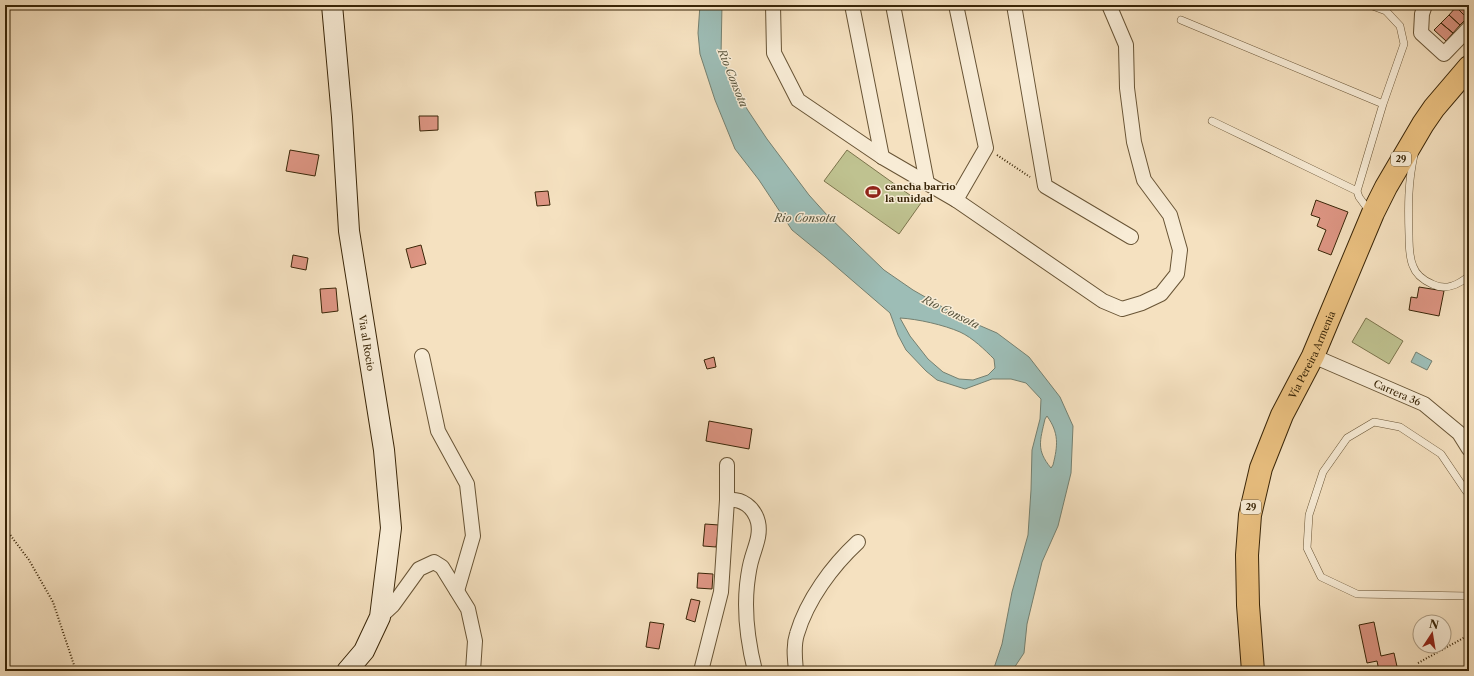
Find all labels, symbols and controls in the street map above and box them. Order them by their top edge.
water label: Río Consota [715,46,751,110]
road number: 29 [1391,152,1411,166]
place label: cancha barrio la unidad [885,180,956,205]
sports icon: cancha barrio la unidad [864,183,882,201]
water label: Rio Consota [773,211,836,225]
water label: Río Consota [919,292,982,332]
street label: Vía Pereira Armenia [1285,308,1338,402]
street label: Via al Rocio [355,313,377,372]
street label: Carrera 36 [1372,377,1423,409]
road number: 29 [1241,500,1261,514]
north arrow [1412,614,1452,654]
text: N [1428,616,1441,632]

